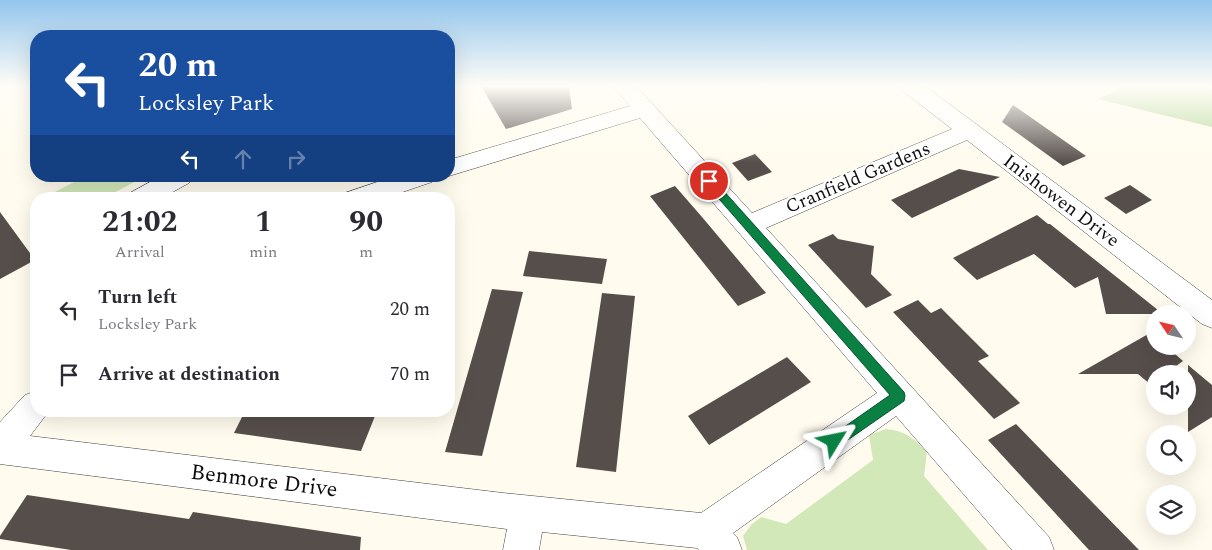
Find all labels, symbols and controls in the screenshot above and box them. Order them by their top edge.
text: 20 m [138,39,218,92]
icon: left [55,50,120,115]
text: Locksley Park [138,87,274,120]
street label: Cranfield Gardens [781,134,935,222]
icon: left [176,145,204,173]
icon: ahead [229,145,257,173]
icon: right [282,145,310,173]
street label: Inishowen Drive [996,147,1126,255]
pin [688,160,730,202]
icon: arrive [695,167,723,195]
text: 21:02 [102,199,177,245]
text: 1 [255,199,272,245]
text: 90 [349,199,383,245]
text: Arrival [115,240,165,264]
text: min [249,240,277,264]
text: m [359,240,373,264]
text: Turn left [98,283,177,312]
text: 20 m [390,295,430,324]
icon: left [55,296,83,324]
north arrow [1146,305,1196,355]
map controls [1146,305,1196,535]
text: Locksley Park [98,312,197,336]
text: Arrive at destination [98,360,280,389]
text: 70 m [390,360,430,389]
icon: arrive [55,361,83,389]
button: sound [1146,365,1196,415]
position arrow [807,414,859,466]
button: search [1146,425,1196,475]
street label: Benmore Drive [189,456,339,506]
button: layers [1146,485,1196,535]

